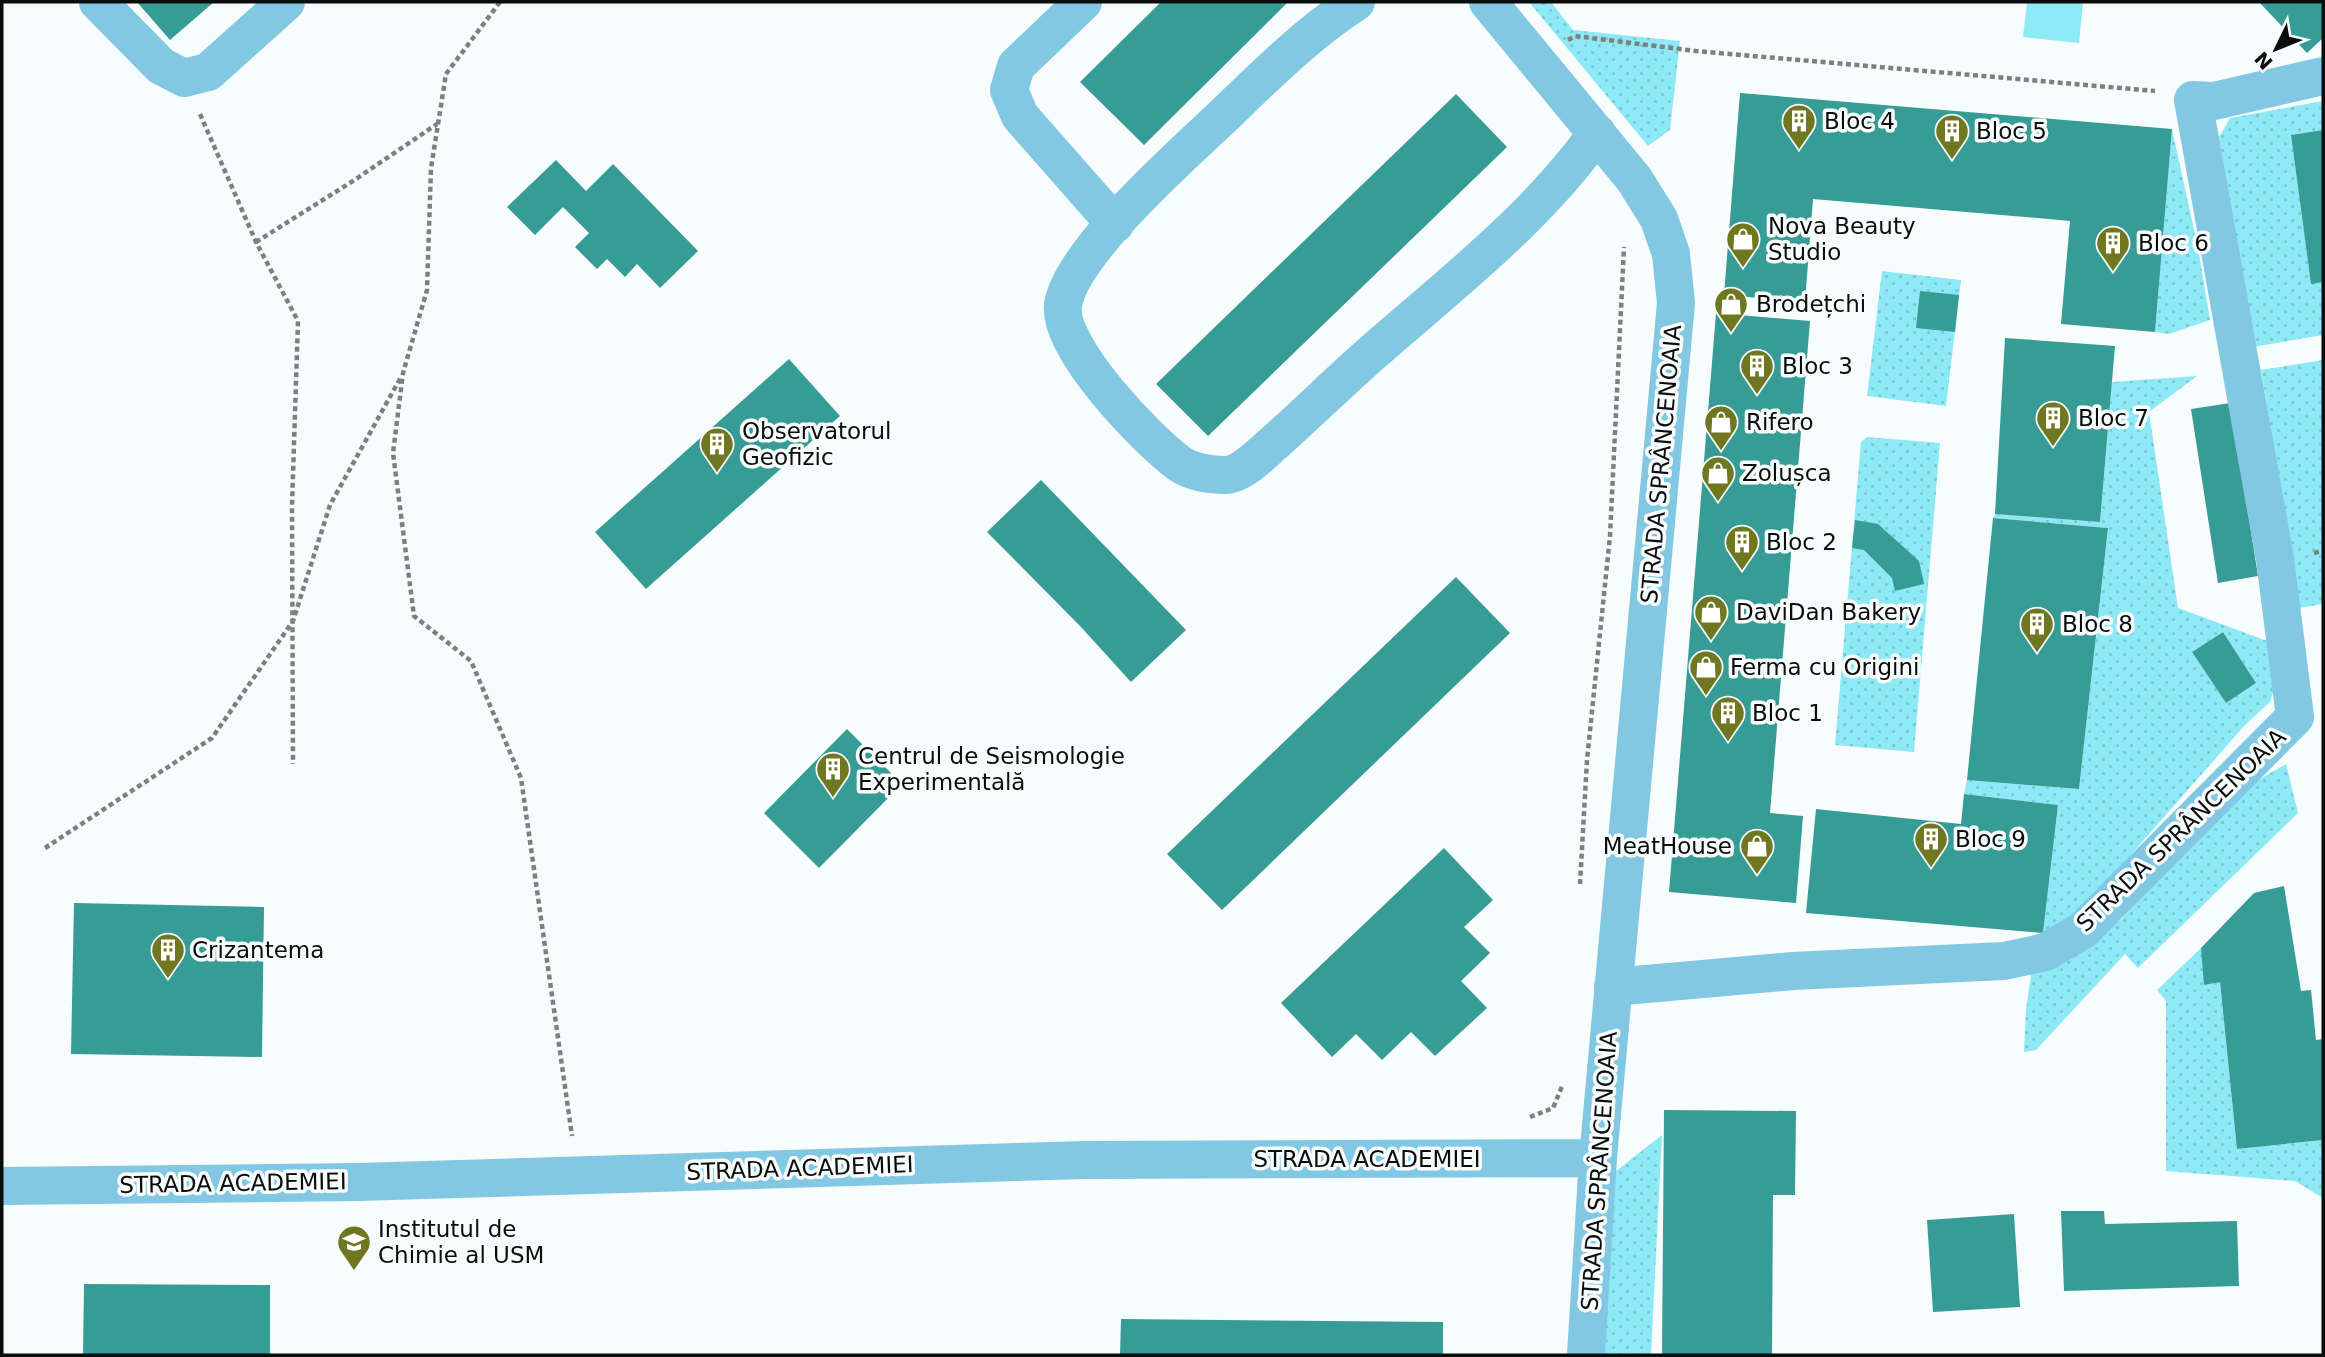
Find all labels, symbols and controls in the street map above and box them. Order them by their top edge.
north arrow [2241,14,2311,84]
text: N [2250,47,2277,74]
building icon: Bloc 4 [1780,102,1818,151]
place label: Bloc 4 [1824,108,1895,134]
building icon: Bloc 5 [1933,112,1971,161]
place label: Bloc 5 [1976,118,2047,144]
place label: Nova Beauty Studio [1768,213,1916,265]
shop icon: Nova Beauty Studio [1724,220,1762,269]
building icon: Bloc 6 [2094,224,2132,273]
place label: Bloc 6 [2138,230,2209,256]
shop icon: Brodețchi [1712,285,1750,334]
place label: Brodețchi [1756,291,1866,318]
street label: STRADA SPRÂNCENOAIA [1635,323,1686,605]
building icon: Bloc 3 [1738,347,1776,396]
place label: Bloc 3 [1782,353,1853,379]
building icon: Bloc 7 [2034,399,2072,448]
shop icon: Rifero [1702,403,1740,452]
place label: Bloc 7 [2078,405,2149,431]
place label: Rifero [1746,409,1814,435]
place label: Observatorul Geofizic [742,418,892,470]
building icon: Observatorul Geofizic [698,425,736,474]
shop icon: Zolușca [1699,454,1737,503]
place label: Zolușca [1742,460,1832,486]
building icon: Bloc 2 [1723,523,1761,572]
place label: Bloc 2 [1766,529,1837,555]
shop icon: DaviDan Bakery [1692,593,1730,642]
place label: DaviDan Bakery [1736,599,1921,625]
building icon: Bloc 8 [2018,605,2056,654]
place label: Bloc 8 [2062,611,2133,637]
shop icon: Ferma cu Origini [1687,648,1725,697]
place label: Ferma cu Origini [1730,654,1919,680]
building icon: Bloc 1 [1709,694,1747,743]
place label: Bloc 1 [1752,700,1823,726]
street label: STRADA SPRÂNCENOAIA [2071,723,2291,937]
place label: Centrul de Seismologie Experimentală [858,743,1125,795]
building icon: Centrul de Seismologie Experimentală [814,750,852,799]
building icon: Bloc 9 [1912,820,1950,869]
place label: Bloc 9 [1955,826,2026,852]
shop icon: MeatHouse [1738,827,1776,876]
place label: MeatHouse [1603,833,1732,859]
building icon: Crizantema [149,931,187,980]
place label: Crizantema [192,937,324,963]
street label: STRADA SPRÂNCENOAIA [1575,1030,1622,1312]
street label: STRADA ACADEMIEI [1253,1146,1481,1172]
street label: STRADA ACADEMIEI [686,1151,914,1185]
street label: STRADA ACADEMIEI [119,1168,347,1198]
place label: Institutul de Chimie al USM [378,1216,544,1268]
school or university icon: Institutul de Chimie al USM [335,1223,373,1272]

